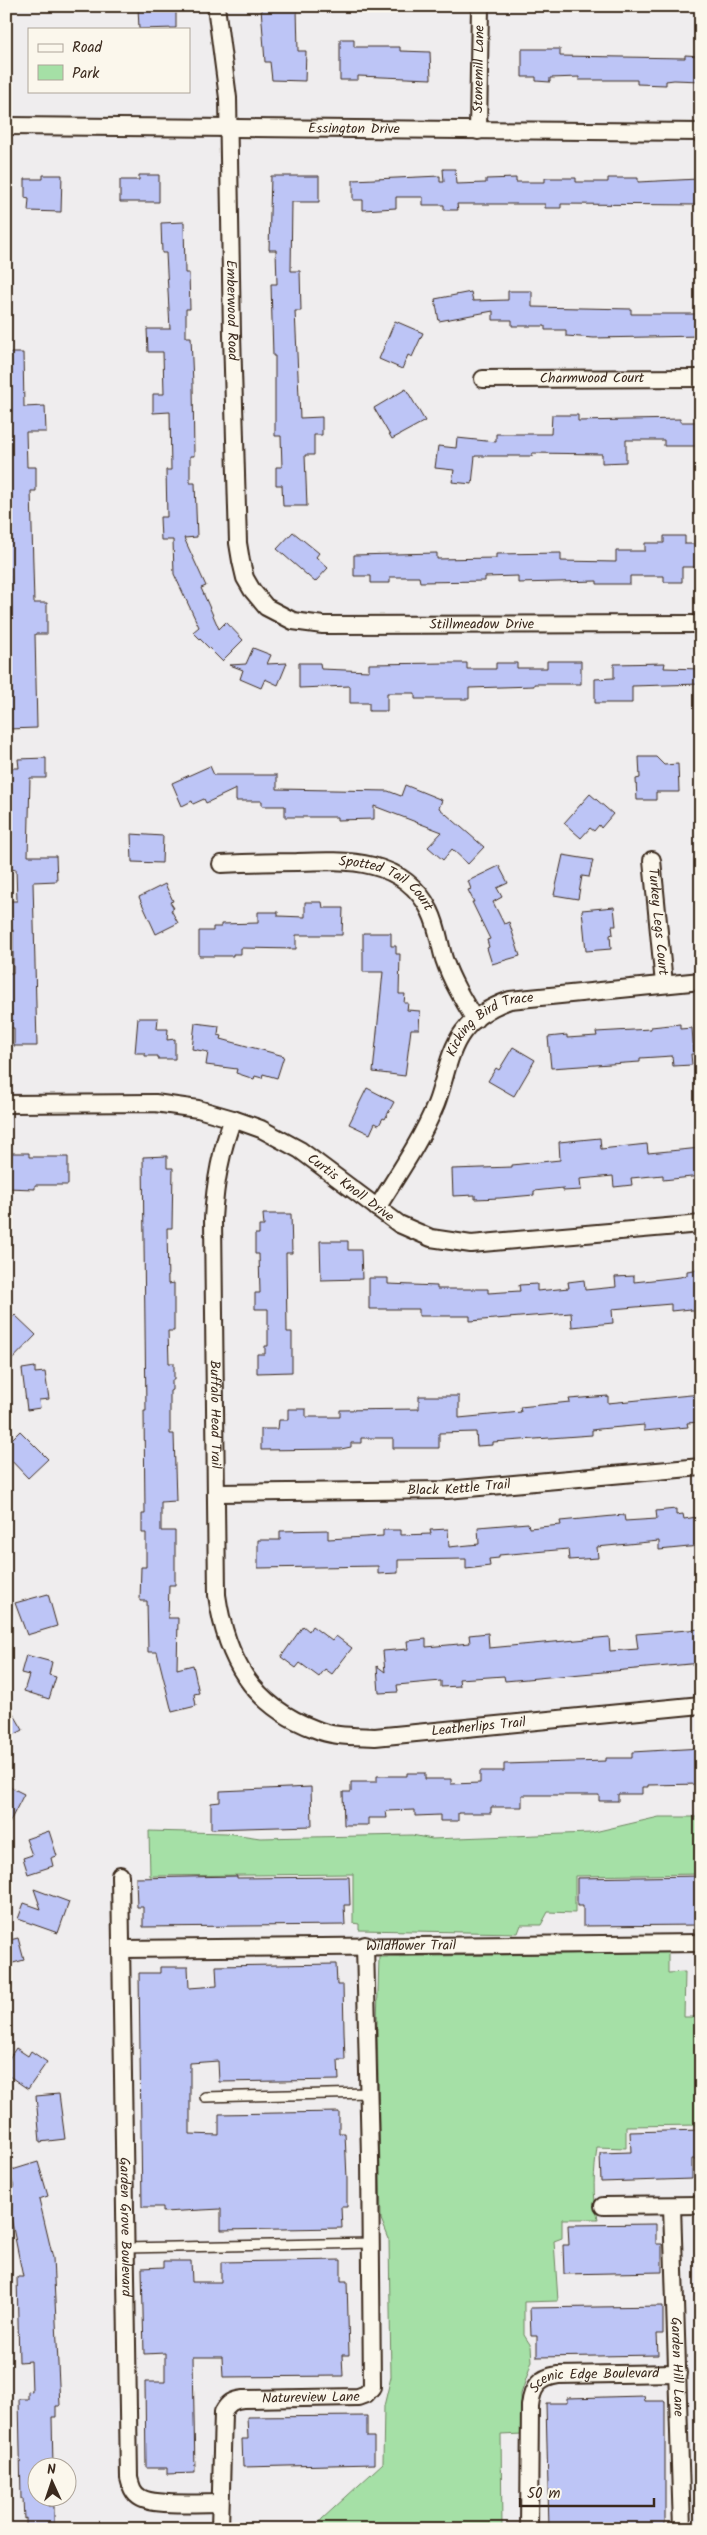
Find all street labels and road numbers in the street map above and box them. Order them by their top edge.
street label: Stonemill Lane [467,24,491,113]
street label: Essington Drive [308,118,401,140]
street label: Emberwood Road [220,260,244,362]
street label: Charmwood Court [540,367,645,390]
street label: Stillmeadow Drive [429,613,535,636]
street label: Spotted Tail Court [338,850,439,915]
street label: Turkey Legs Court [642,867,674,977]
street label: Kicking Bird Trace [440,987,535,1060]
street label: Curtis Knoll Drive [302,1148,399,1228]
street label: Buffalo Head Trail [204,1360,227,1470]
street label: Black Kettle Trail [407,1473,512,1502]
street label: Leatherlips Trail [430,1711,527,1742]
street label: Wildflower Trail [366,1935,457,1957]
street label: Garden Grove Boulevard [113,2157,137,2298]
street label: Garden Hill Lane [664,2317,690,2418]
street label: Scenic Edge Boulevard [524,2362,660,2397]
street label: Natureview Lane [262,2386,361,2410]

